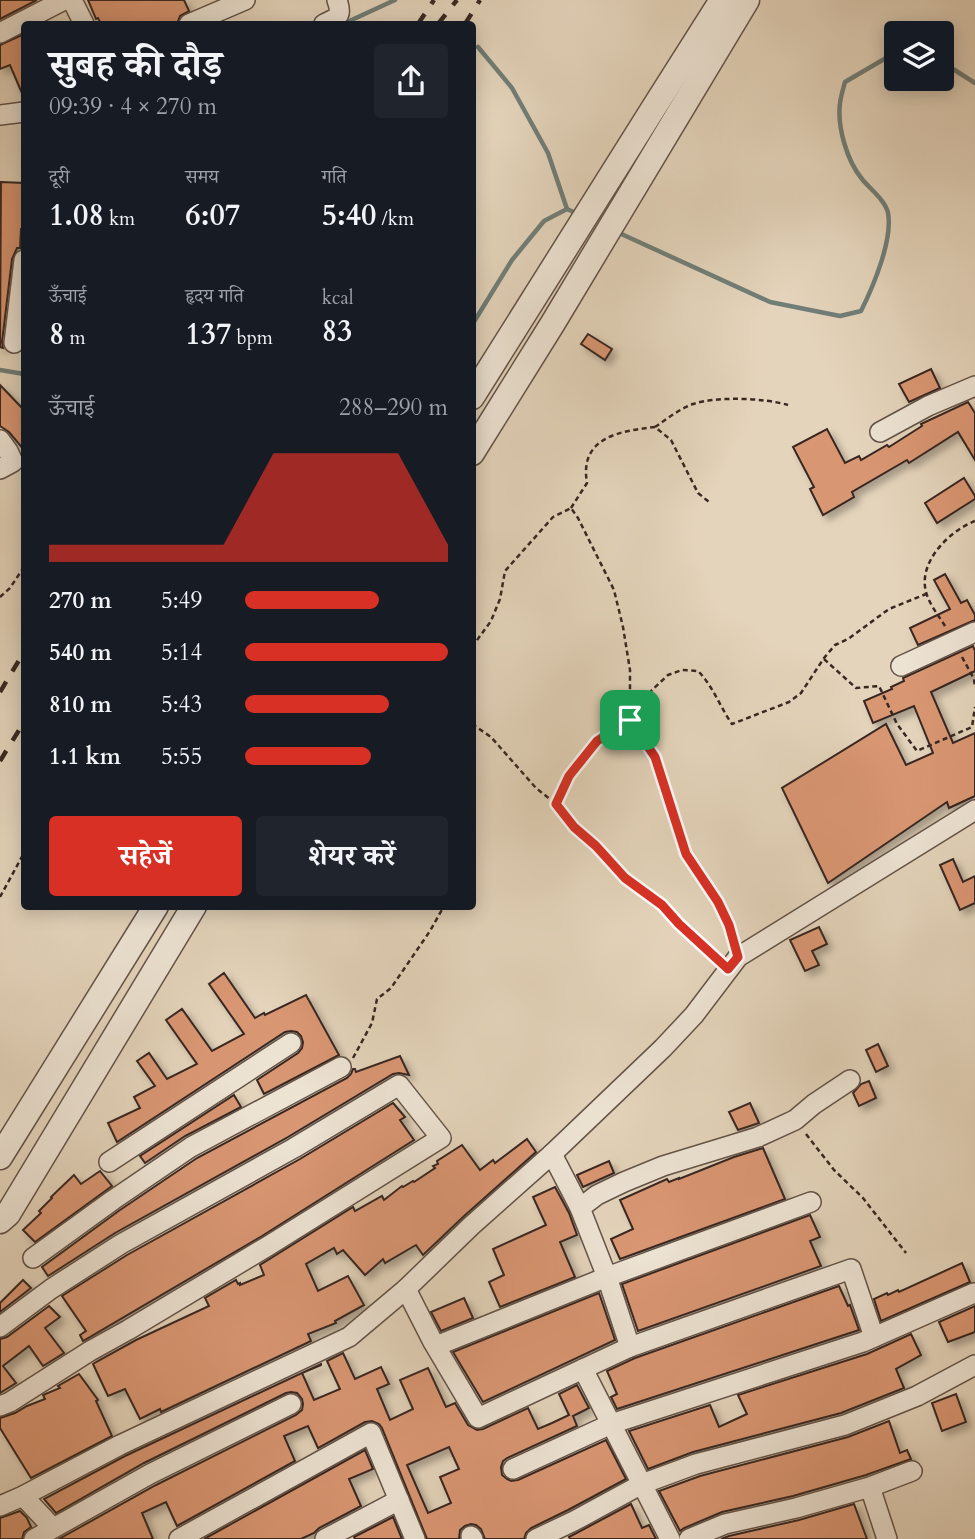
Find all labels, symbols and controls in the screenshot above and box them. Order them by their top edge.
map controls [884,21,954,91]
button: layers [884,21,954,91]
text: सुबह की दौड़ [49,39,222,91]
button: share [374,44,448,118]
text: 09:39 · 4 × 270 m [49,91,217,122]
text: दूरी [49,164,70,190]
text: समय [185,164,219,190]
text: गति [322,164,347,190]
text: 1.08 [49,195,104,236]
text: 6:07 [185,195,240,236]
text: 5:40 [322,195,376,236]
text: km [104,206,135,232]
text: /km [376,206,414,232]
text: ऊँचाई [49,283,86,309]
text: हृदय गति [185,283,244,309]
text: kcal [322,285,354,311]
text: 83 [322,311,352,352]
text: 8 [49,314,64,355]
text: 137 [185,314,231,355]
text: m [64,325,86,351]
text: bpm [231,325,273,351]
text: ऊँचाई [49,392,94,423]
text: 288–290 m [339,392,448,423]
text: 270 m [49,585,112,616]
text: 5:49 [161,585,202,616]
text: 540 m [49,637,112,668]
text: 5:14 [161,637,202,668]
text: 810 m [49,689,112,720]
text: 5:43 [161,689,202,720]
pin [600,690,660,750]
icon: arrive [611,701,649,739]
text: 1.1 km [49,741,121,772]
text: 5:55 [161,741,202,772]
button: सहेजें [49,816,242,896]
button: शेयर करें [256,816,448,896]

